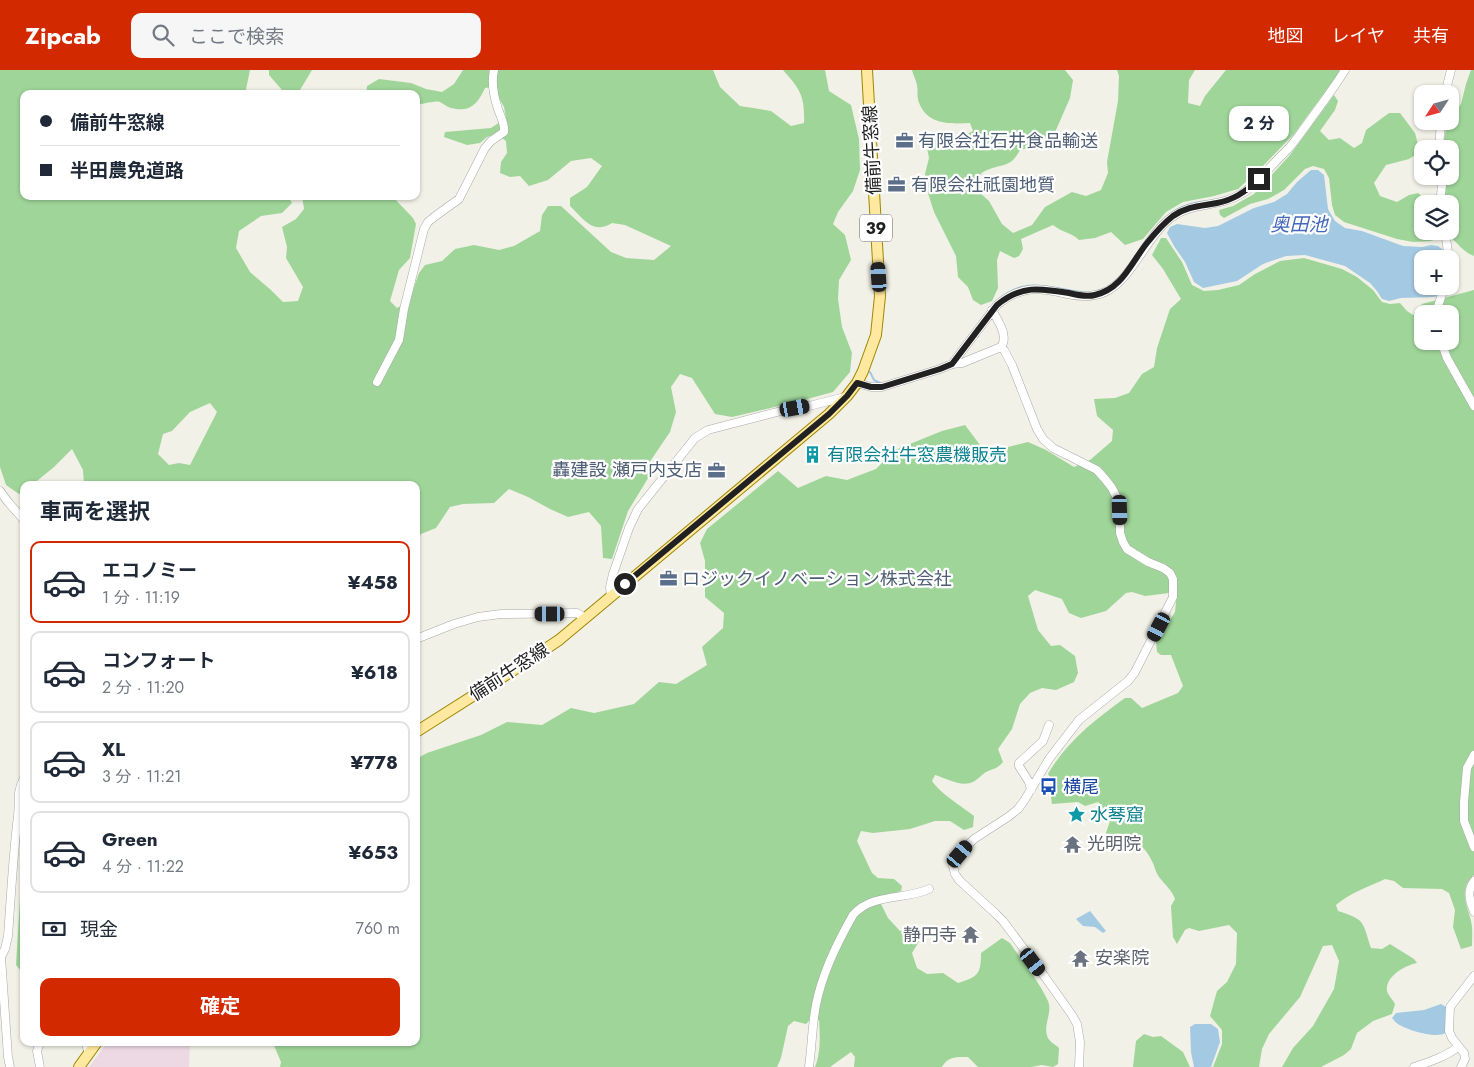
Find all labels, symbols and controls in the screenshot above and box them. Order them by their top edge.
search box [131,13,481,58]
text: Zipcab [25,18,101,53]
icon: search [149,21,177,49]
text: ここで検索 [189,23,284,50]
text: 地図 [1268,23,1304,49]
text: レイヤ [1332,23,1385,49]
text: 共有 [1413,23,1449,49]
north arrow [1414,85,1459,130]
map controls [1414,85,1459,350]
street label: 備前牛窓線 [857,104,887,196]
callout: 2 分 [1229,106,1289,142]
text: 備前牛窓線 [70,109,165,136]
text: 2 分 [1243,112,1275,135]
place label: 有限会社石井食品輸送 [918,128,1098,154]
office icon: 有限会社石井食品輸送 [894,131,914,151]
button: locate [1414,140,1459,185]
text: 半田農免道路 [70,157,184,184]
route end [1248,168,1270,190]
place label: 有限会社祇園地質 [911,172,1055,198]
office icon: 有限会社祇園地質 [887,175,907,195]
button: layers [1414,195,1459,240]
water label: 奥田池 [1270,211,1329,238]
road number: 39 [860,214,892,242]
button: + [1414,250,1459,295]
car [870,262,887,292]
button: − [1414,305,1459,350]
car [778,398,811,418]
place label: 有限会社牛窓農機販売 [827,442,1007,468]
building icon: 有限会社牛窓農機販売 [803,445,823,465]
place label: 轟建設 瀬戸内支店 [553,457,702,483]
office icon: 轟建設 瀬戸内支店 [706,460,726,480]
text: 車両を選択 [40,495,150,527]
car [1111,495,1128,525]
text: エコノミー [102,557,197,584]
icon: car [42,560,87,605]
place label: ロジックイノベーション株式会社 [682,566,952,592]
text: ¥458 [348,569,398,596]
office icon: ロジックイノベーション株式会社 [658,569,678,589]
route start [614,573,636,595]
text: 1 分 · 11:19 [102,586,180,609]
car [535,607,565,622]
car [1145,610,1172,644]
street label: 備前牛窓線 [464,637,554,707]
text: コンフォート [102,647,215,674]
icon: car [42,650,87,695]
text: ¥618 [351,659,398,686]
text: 2 分 · 11:20 [102,676,184,699]
text: XL [102,736,125,763]
icon: car [42,740,87,785]
text: ¥778 [350,749,398,776]
text: 3 分 · 11:21 [102,765,181,788]
place label: 横尾 [1063,774,1099,800]
bus stop icon: 横尾 [1039,777,1059,797]
place label: 水琴窟 [1090,802,1144,828]
place icon: 水琴窟 [1066,805,1086,825]
text: Green [102,826,158,853]
icon: car [42,830,87,875]
place label: 光明院 [1087,831,1141,857]
temple icon: 光明院 [1063,834,1083,854]
car [944,838,975,870]
text: ¥653 [349,839,398,866]
text: 4 分 · 11:22 [102,855,184,878]
icon: cash [40,915,68,943]
text: 現金 [80,916,118,943]
text: 760 m [356,917,400,940]
place label: 静円寺 [903,922,957,948]
temple icon: 静円寺 [961,925,981,945]
place label: 安楽院 [1095,945,1149,971]
car [1017,946,1048,978]
temple icon: 安楽院 [1071,948,1091,968]
button: 確定 [40,978,400,1036]

